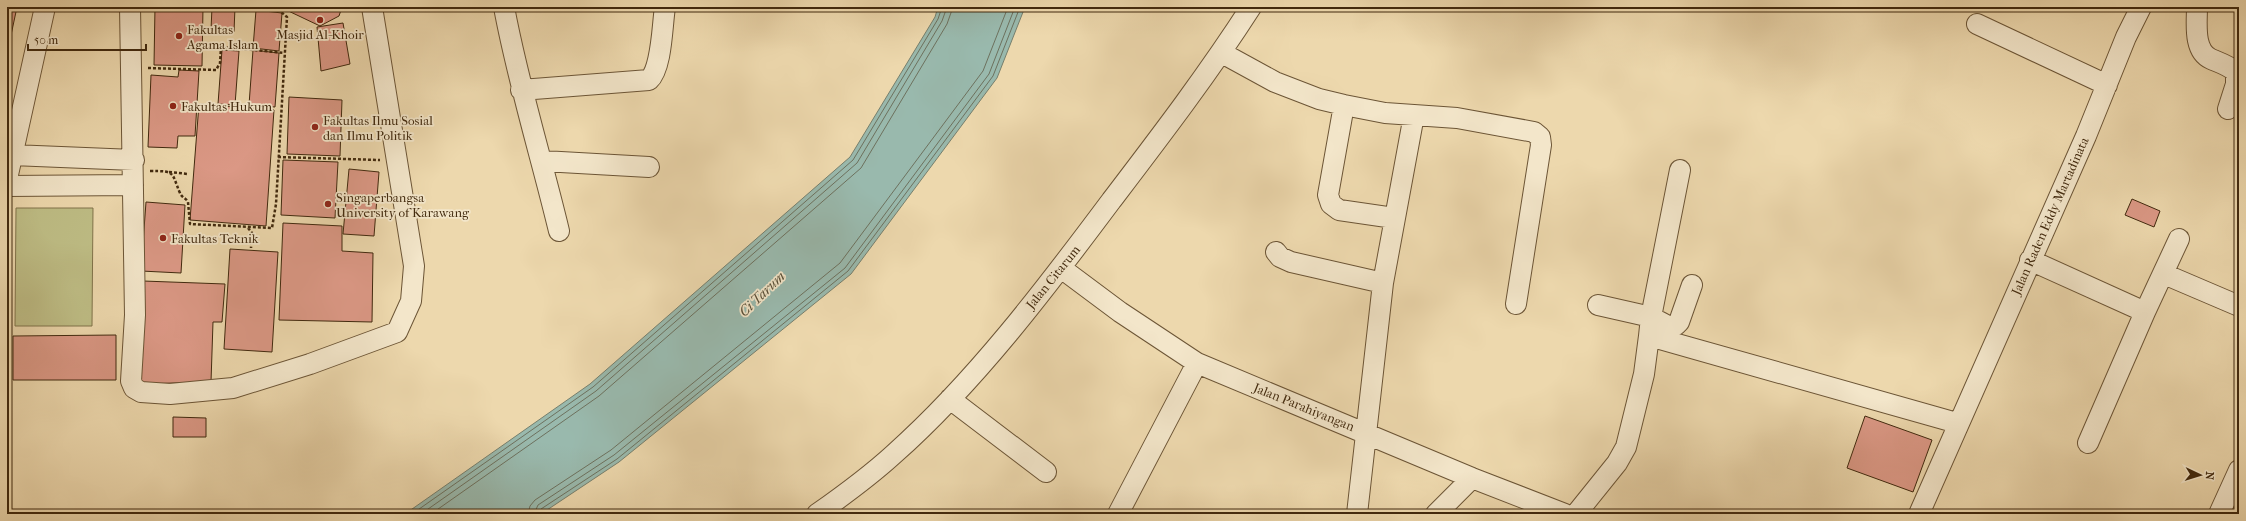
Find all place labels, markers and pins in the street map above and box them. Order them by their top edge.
marker: Masjid Al-Khoir [315,15,325,25]
place label: Fakultas Agama Islam [186,22,258,52]
place label: Masjid Al-Khoir [276,27,364,42]
marker: Fakultas Agama Islam [174,31,184,41]
place label: Fakultas Hukum [181,99,272,114]
marker: Fakultas Hukum [168,101,178,111]
place label: Fakultas Ilmu Sosial dan Ilmu Politik [323,113,433,143]
marker: Fakultas Ilmu Sosial dan Ilmu Politik [310,122,320,132]
place label: Singaperbangsa University of Karawang [336,190,470,220]
marker: Singaperbangsa University of Karawang [323,199,333,209]
place label: Fakultas Teknik [171,231,259,246]
marker: Fakultas Teknik [158,233,168,243]

